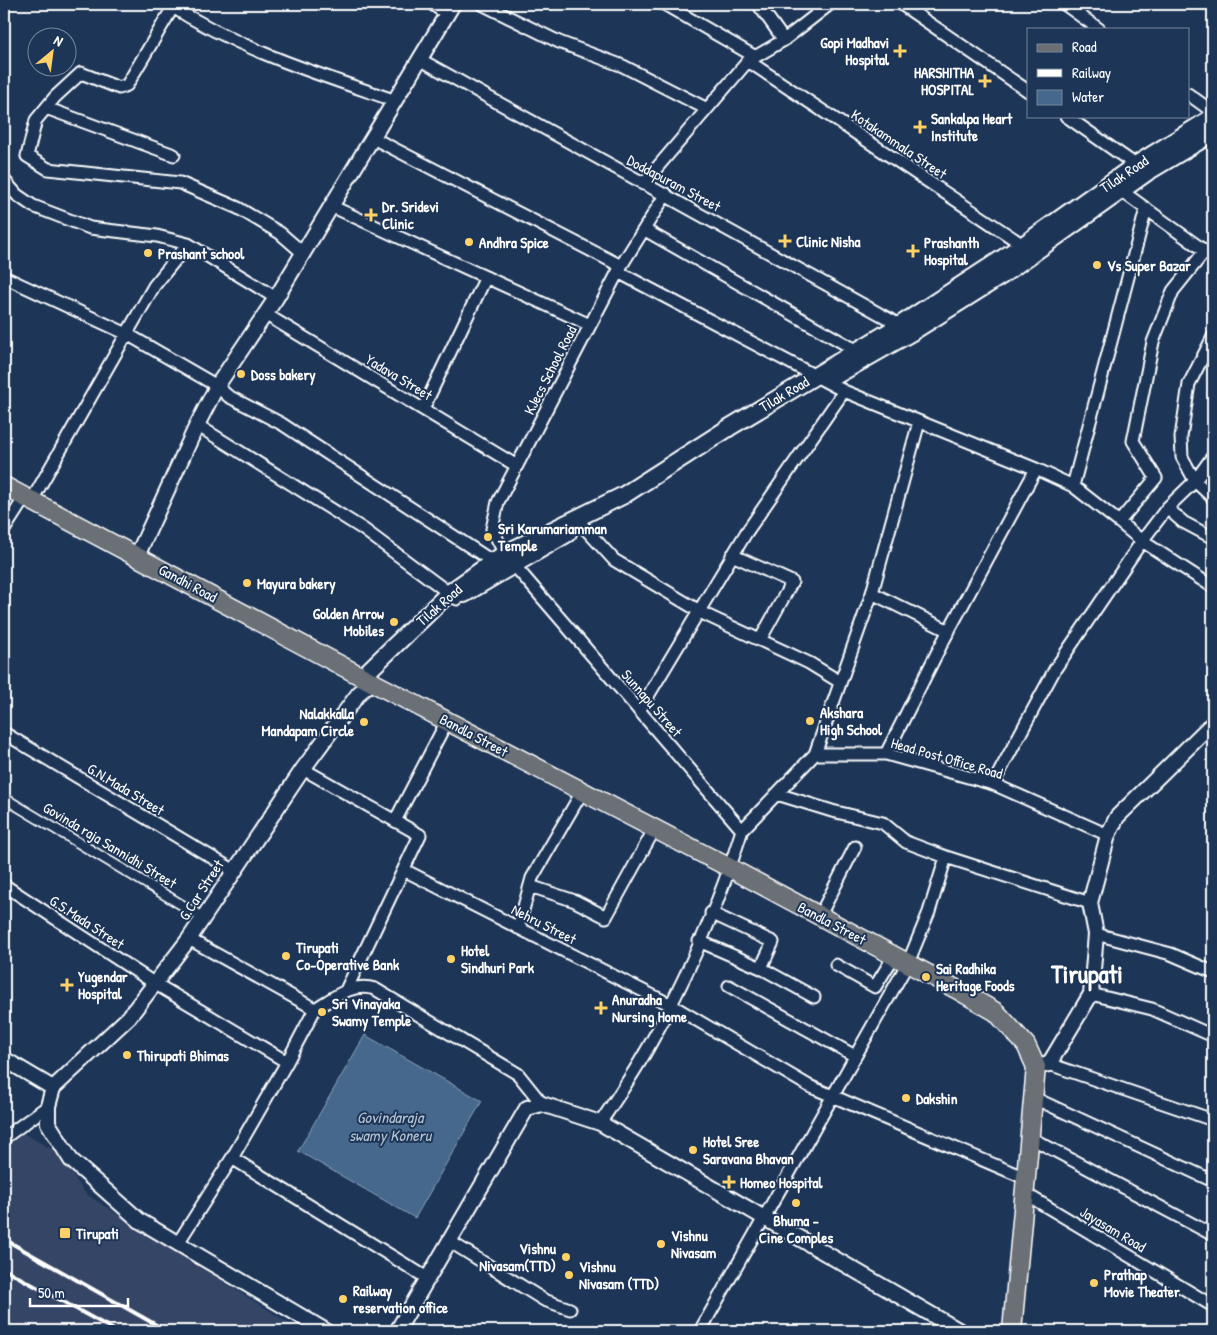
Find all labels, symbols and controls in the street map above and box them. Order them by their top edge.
north arrow [28,28,78,78]
legend [1027,28,1190,118]
text: N [51,30,67,51]
place label: Gopi Madhavi Hospital [820,32,890,71]
text: Road [1072,36,1097,57]
marker: Gopi Madhavi Hospital [893,44,907,58]
place label: HARSHITHA HOSPITAL [914,62,975,100]
text: Railway [1072,62,1111,83]
marker: HARSHITHA HOSPITAL [978,74,992,88]
text: Water [1072,86,1104,107]
street label: Kotakammala Street [847,104,952,184]
place label: Sankalpa Heart Institute [931,108,1013,146]
marker: Sankalpa Heart Institute [913,120,927,134]
street label: Doddapuram Street [623,149,725,217]
street label: Tilak Road [1096,150,1153,198]
place label: Dr. Sridevi Clinic [382,196,439,234]
marker: Dr. Sridevi Clinic [364,208,378,222]
place label: Clinic Nisha [796,231,860,252]
place label: Andhra Spice [479,232,549,254]
place label: Prashanth Hospital [924,232,980,271]
marker: Clinic Nisha [778,234,792,248]
marker: Andhra Spice [463,236,475,248]
place label: Prashant school [158,243,245,264]
marker: Prashanth Hospital [906,244,920,258]
marker: Prashant school [142,247,154,259]
place label: Vs Super Bazar [1107,255,1191,277]
marker: Vs Super Bazar [1091,259,1103,271]
street label: KJecs School Road [519,322,582,418]
street label: Yadava Street [362,349,437,406]
place label: Doss bakery [251,364,316,386]
marker: Doss bakery [235,368,247,380]
street label: Tilak Road [755,371,813,417]
place label: Sri Karumariamman Temple [497,518,607,557]
marker: Sri Karumariamman Temple [482,531,494,543]
street label: Gandhi Road [155,559,221,607]
place label: Mayura bakery [257,573,336,595]
marker: Mayura bakery [241,577,253,589]
street label: Tilak Road [412,579,467,631]
place label: Golden Arrow Mobiles [313,603,384,641]
marker: Golden Arrow Mobiles [388,616,400,628]
street label: Sunnapu Street [617,665,688,742]
place label: Akshara High School [820,702,883,741]
place label: Nalakkalla Mandapam Circle [262,703,354,742]
street label: Bandla Street [436,708,512,762]
marker: Akshara High School [804,715,816,727]
marker: Nalakkalla Mandapam Circle [358,716,370,728]
street label: Head Post Office Road [889,732,1005,784]
street label: G.N.Mada Street [84,758,169,821]
street label: Govinda raja Sannidhi Street [39,797,182,894]
street label: G.Car Street [173,855,229,925]
street label: G.S.Mada Street [45,890,129,955]
street label: Bandla Street [794,896,870,950]
street label: Nehru Street [508,899,581,950]
place label: Tirupati Co-Operative Bank [295,937,400,976]
place label: Hotel Sindhuri Park [461,940,535,978]
marker: Tirupati Co-Operative Bank [280,950,292,962]
marker: Hotel Sindhuri Park [445,953,457,965]
district label: Tirupati [1050,957,1123,992]
place label: Sai Radhika Heritage Foods [936,958,1015,997]
place label: Yugendar Hospital [78,966,128,1005]
marker: Sai Radhika Heritage Foods [920,971,932,983]
marker: Yugendar Hospital [60,978,74,992]
place label: Anuradha Nursing Home [612,989,687,1028]
place label: Sri Vinayaka Swamy Temple [332,993,411,1032]
marker: Anuradha Nursing Home [594,1001,608,1015]
marker: Sri Vinayaka Swamy Temple [316,1006,328,1018]
place label: Thirupati Bhimas [136,1045,229,1067]
marker: Thirupati Bhimas [121,1049,133,1061]
place label: Dakshin [916,1088,958,1109]
marker: Dakshin [900,1092,912,1104]
water label: Govindaraja swamy Koneru [349,1106,433,1146]
place label: Hotel Sree Saravana Bhavan [703,1131,794,1169]
marker: Hotel Sree Saravana Bhavan [687,1144,699,1156]
place label: Homeo Hospital [740,1172,823,1194]
marker: Homeo Hospital [722,1175,736,1189]
marker: Bhuma - Cine Comples [790,1197,802,1209]
street label: Jayasam Road [1076,1201,1150,1257]
place label: Bhuma - Cine Comples [759,1210,833,1249]
place label: Tirupati [75,1223,119,1245]
place label: Vishnu Nivasam [671,1225,716,1263]
marker: Tirupati [58,1226,72,1240]
place label: Vishnu Nivasam(TTD) [479,1238,557,1276]
marker: Vishnu Nivasam [655,1238,667,1250]
marker: Vishnu Nivasam(TTD) [560,1251,572,1263]
place label: Vishnu Nivasam (TTD) [579,1256,659,1294]
place label: Prathap Movie Theater [1104,1264,1180,1302]
marker: Vishnu Nivasam (TTD) [563,1269,575,1281]
scale bar [30,1275,128,1307]
marker: Prathap Movie Theater [1088,1277,1100,1289]
place label: Railway reservation office [353,1280,448,1318]
text: 50 m [38,1282,65,1303]
marker: Railway reservation office [337,1293,349,1305]

